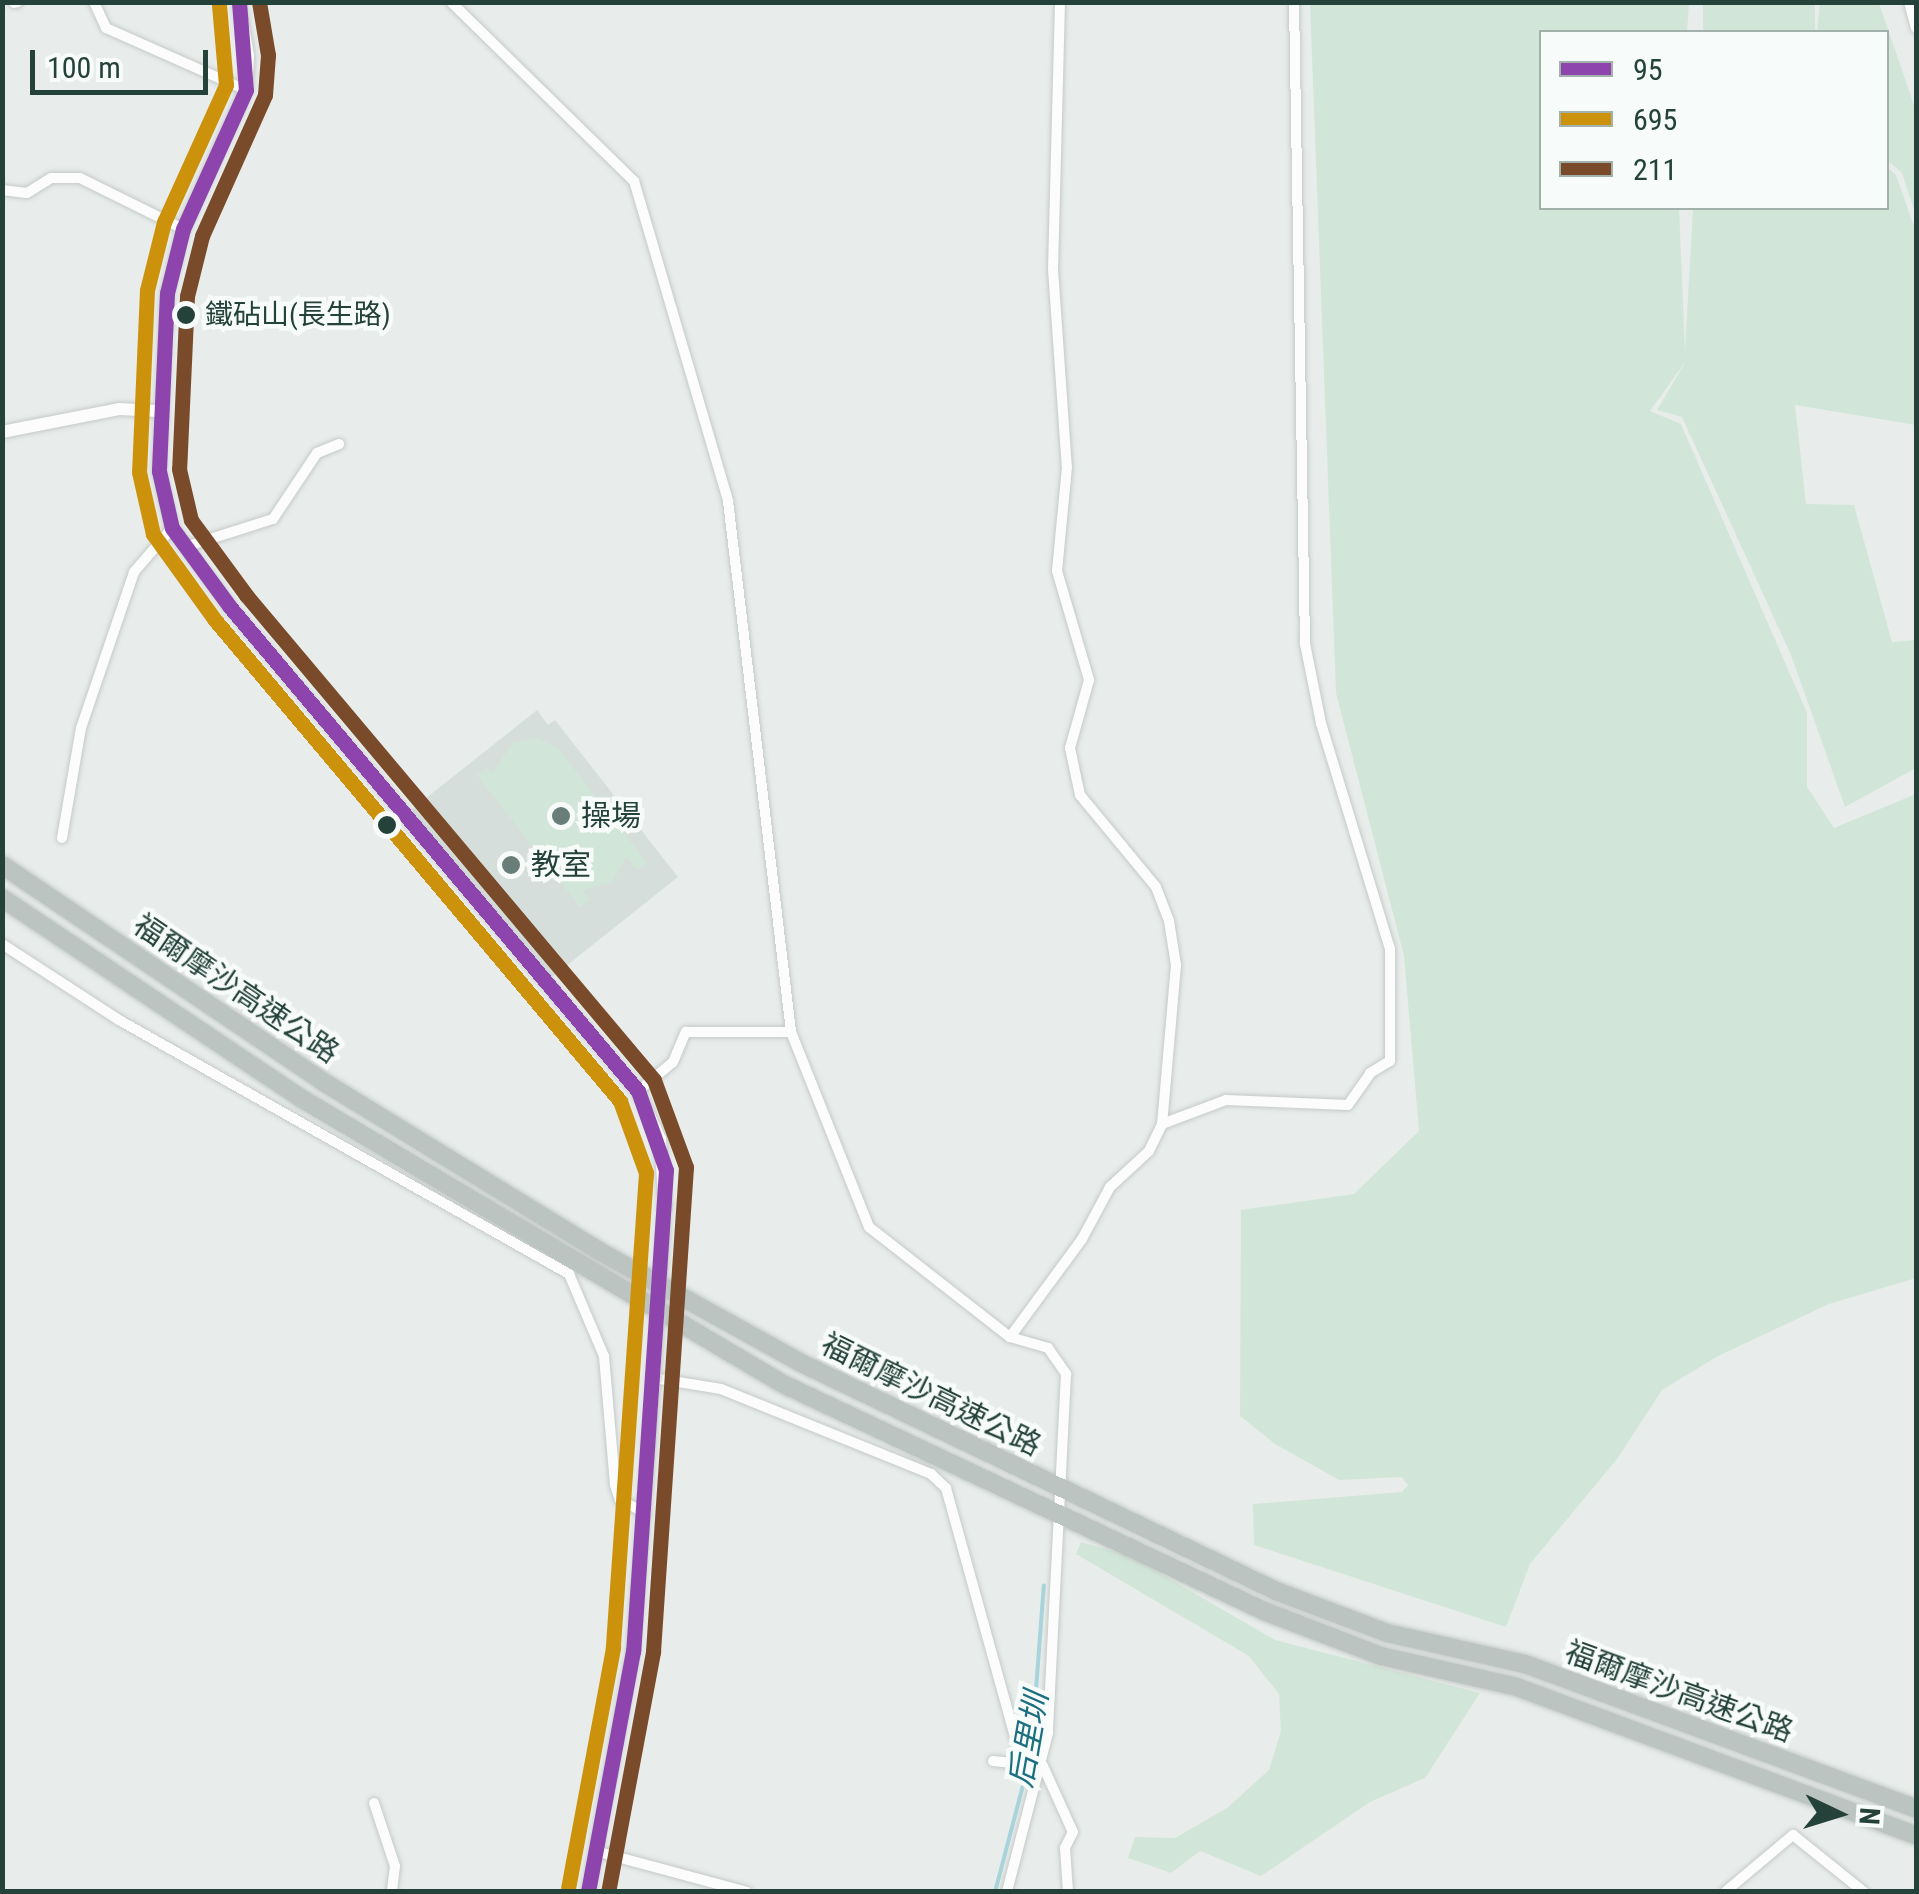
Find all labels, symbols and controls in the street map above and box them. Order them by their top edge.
scale bar [35,30,212,92]
legend [1539,30,1889,210]
text: 100 m [47,50,121,85]
text: 95 [1633,52,1663,87]
text: 695 [1633,102,1677,137]
text: 211 [1633,152,1677,187]
place label: 鐵砧山(長生路) [205,298,391,332]
marker: 鐵砧山(長生路) [176,305,196,325]
place label: 操場 [581,798,641,834]
marker: 操場 [550,805,572,827]
unlabelled marker [377,815,397,835]
place label: 教室 [531,847,591,883]
marker: 教室 [500,854,522,876]
street label: 福爾摩沙高速公路 [126,907,346,1071]
street label: 福爾摩沙高速公路 [815,1326,1047,1464]
street label: 福爾摩沙高速公路 [1560,1634,1798,1750]
water label: 后里圳 [1002,1689,1056,1791]
north arrow [1789,1764,1889,1864]
text: N [1852,1806,1886,1826]

